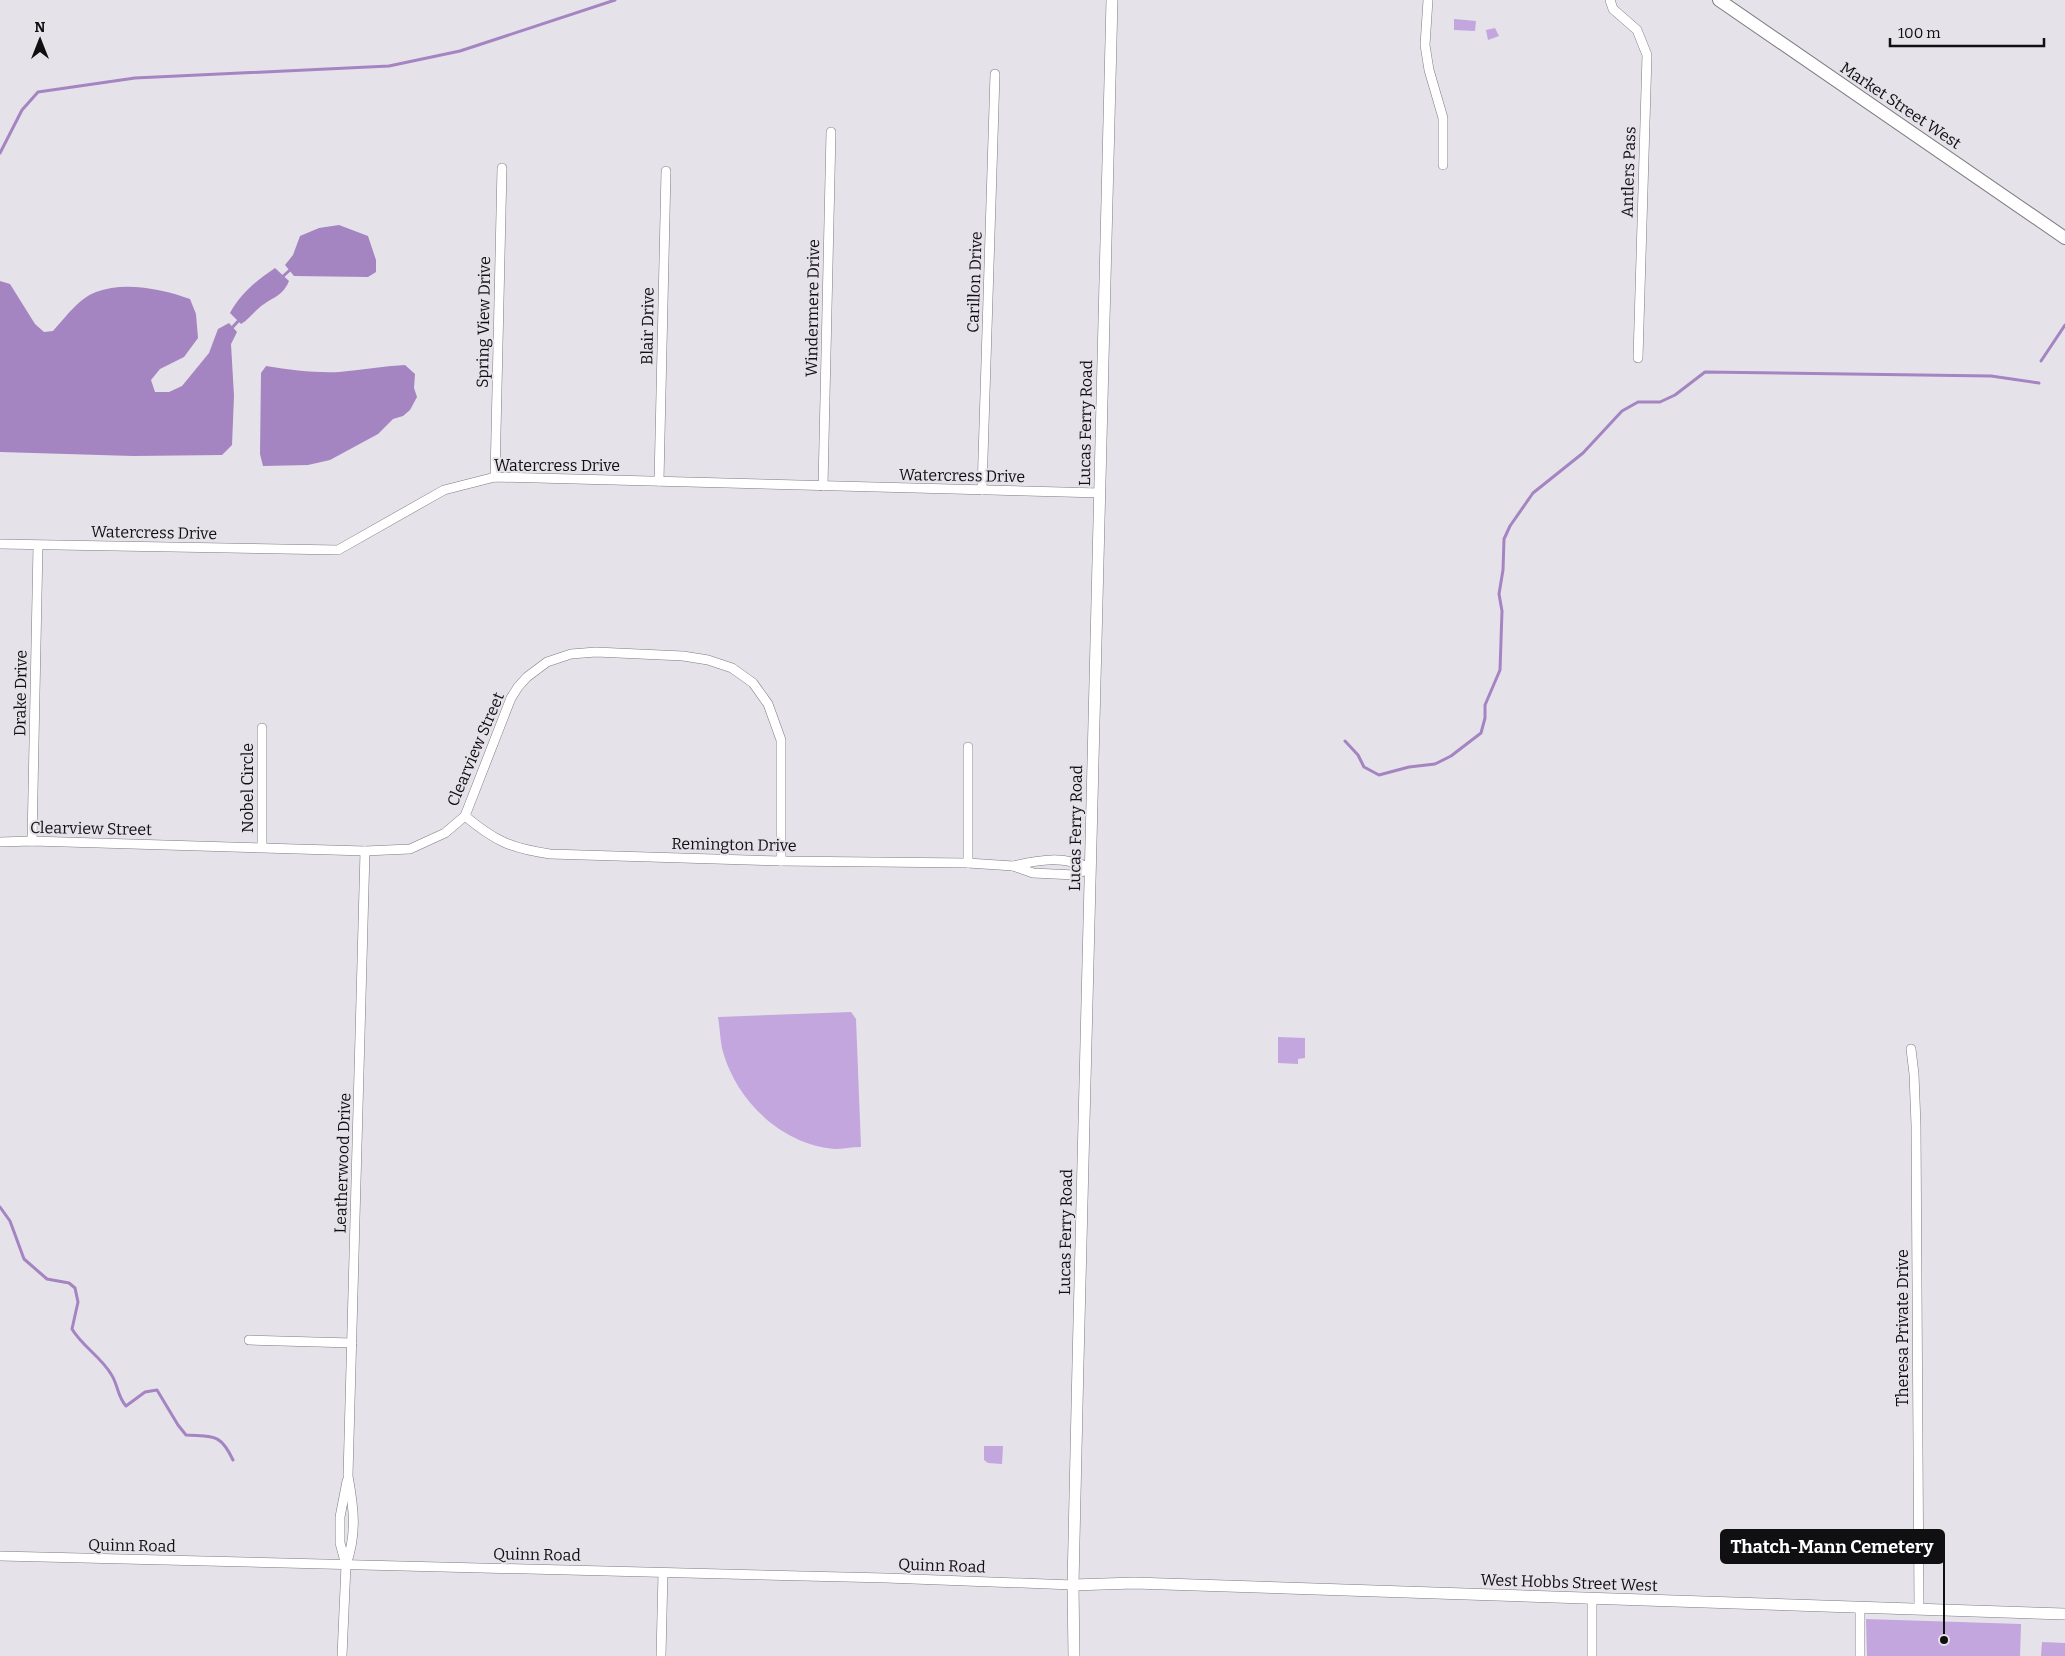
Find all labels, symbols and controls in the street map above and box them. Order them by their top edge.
north arrow [15,15,65,65]
scale bar [1890,15,2044,47]
text: N [35,19,46,36]
text: 100 m [1898,24,1941,42]
street label: Market Street West [1837,58,1965,153]
street label: Antlers Pass [1617,126,1640,218]
street label: Carillon Drive [963,231,986,333]
street label: Windermere Drive [802,239,823,377]
street label: Spring View Drive [473,256,494,388]
street label: Blair Drive [637,287,658,365]
street label: Lucas Ferry Road [1075,359,1096,486]
street label: Watercress Drive [494,456,620,475]
street label: Watercress Drive [899,465,1025,486]
street label: Watercress Drive [91,522,217,543]
street label: Drake Drive [10,650,31,736]
street label: Clearview Street [443,689,508,809]
street label: Nobel Circle [238,743,257,833]
street label: Lucas Ferry Road [1065,764,1086,891]
street label: Clearview Street [30,818,152,839]
street label: Remington Drive [671,834,797,855]
street label: Leatherwood Drive [331,1092,354,1234]
street label: Lucas Ferry Road [1055,1168,1076,1295]
street label: Theresa Private Drive [1893,1249,1912,1407]
callout: Thatch-Mann Cemetery [1721,1530,1944,1563]
street label: Quinn Road [88,1535,176,1556]
text: Thatch-Mann Cemetery [1730,1536,1935,1558]
street label: Quinn Road [493,1544,581,1565]
street label: Quinn Road [898,1554,987,1577]
street label: West Hobbs Street West [1480,1570,1658,1595]

